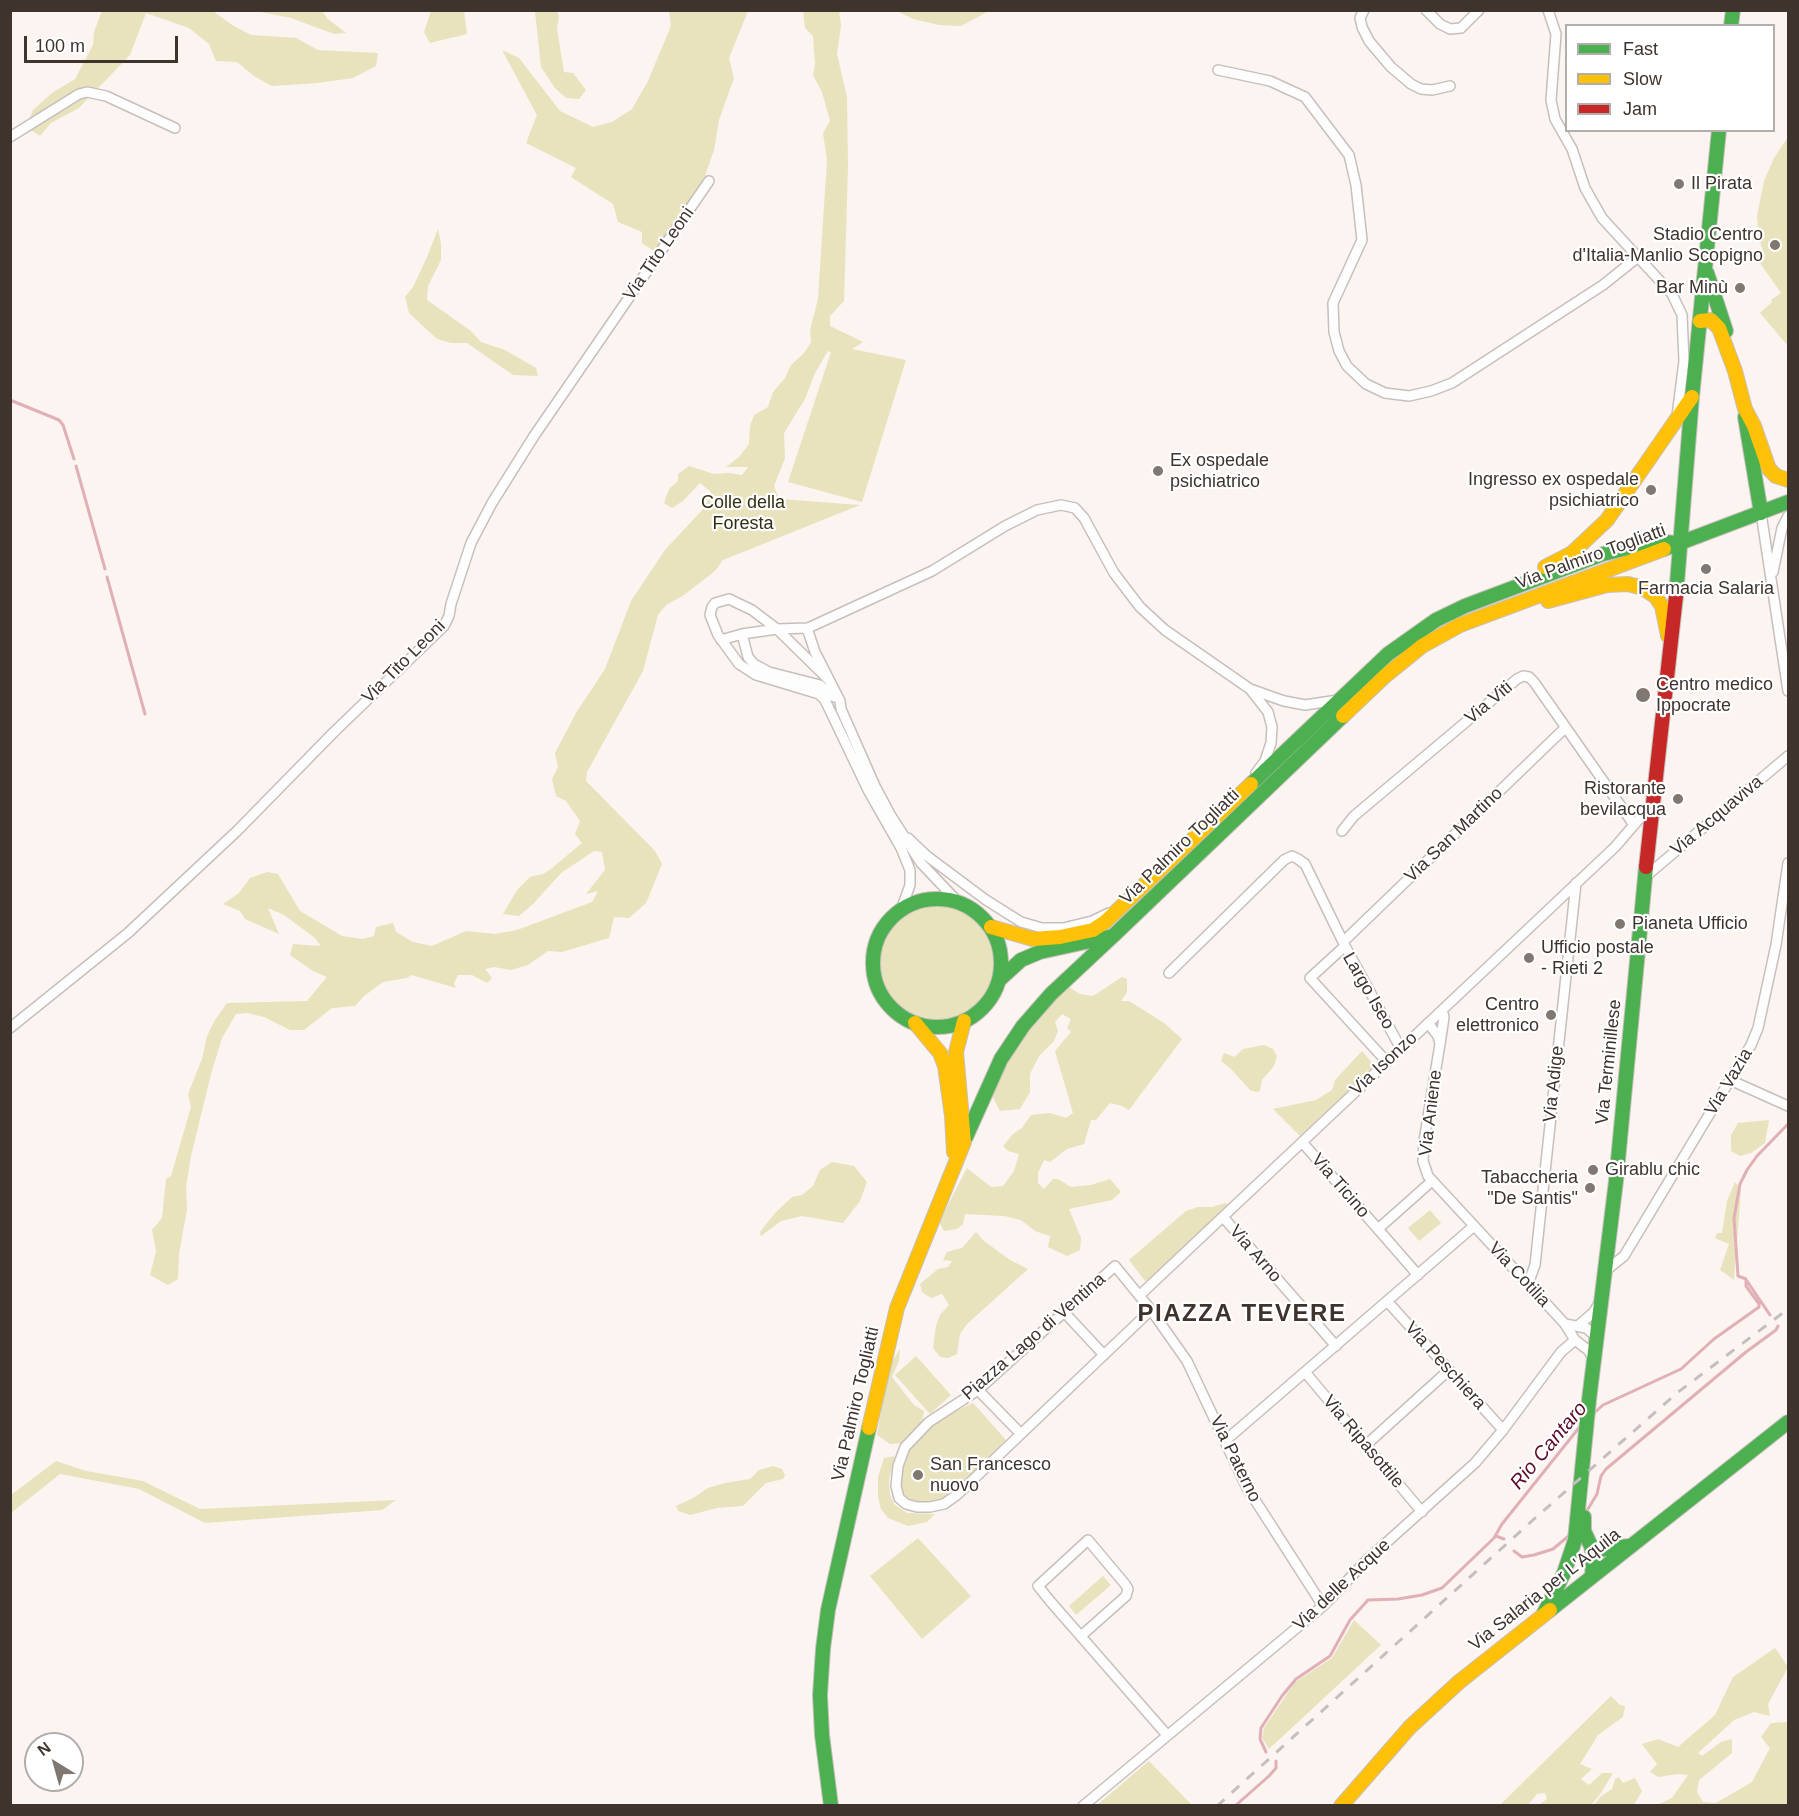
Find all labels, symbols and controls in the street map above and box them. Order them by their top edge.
scale bar [27,24,182,62]
legend [1565,24,1775,132]
text: 100 m [35,36,85,56]
text: Fast [1623,39,1658,59]
text: Slow [1623,69,1662,89]
text: Jam [1623,99,1657,119]
place label: Il Pirata [1691,173,1752,195]
marker: Il Pirata [1672,177,1686,191]
street label: Via Tito Leoni [619,203,699,305]
place label: Stadio Centro d'Italia-Manlio Scopigno [1572,224,1763,266]
marker: Stadio Centro d'Italia-Manlio Scopigno [1768,238,1782,252]
place label: Bar Minù [1656,277,1728,299]
marker: Bar Minù [1733,281,1747,295]
place label: Ex ospedale psichiatrico [1170,450,1269,492]
marker: Ex ospedale psichiatrico [1151,464,1165,478]
place label: Ingresso ex ospedale psichiatrico [1468,469,1639,512]
marker: Ingresso ex ospedale psichiatrico [1644,483,1658,497]
park label: Colle della Foresta [701,492,785,534]
street label: Via Palmiro Togliatti [1513,520,1669,594]
marker: Farmacia Salaria [1699,562,1713,576]
place label: Farmacia Salaria [1638,578,1774,600]
street label: Via Tito Leoni [358,616,450,708]
place label: Centro medico Ippocrate [1656,674,1773,716]
street label: Via Viti [1461,677,1517,729]
marker: Centro medico Ippocrate [1634,686,1652,704]
street label: Via Acquaviva [1666,771,1768,861]
place label: Ristorante bevilacqua [1580,778,1666,820]
street label: Via San Martino [1401,783,1507,887]
street label: Via Palmiro Togliatti [1116,784,1244,910]
marker: Ristorante bevilacqua [1671,792,1685,806]
place label: Pianeta Ufficio [1632,913,1748,935]
marker: Pianeta Ufficio [1613,917,1627,931]
place label: Ufficio postale - Rieti 2 [1541,937,1654,980]
street label: Largo Iseo [1337,949,1399,1033]
marker: Ufficio postale - Rieti 2 [1522,951,1536,965]
place label: Centro elettronico [1456,994,1539,1036]
street label: Via Terminillese [1592,998,1626,1126]
marker: Centro elettronico [1544,1008,1558,1022]
street label: Via Isonzo [1346,1028,1422,1100]
street label: Via Adige [1539,1045,1569,1123]
street label: Via Vazia [1701,1045,1757,1119]
street label: Via Aniene [1415,1069,1447,1157]
street label: Via Ticino [1306,1149,1374,1223]
place label: Girablu chic [1605,1159,1700,1181]
marker: Girablu chic [1586,1163,1600,1177]
place label: Tabaccheria "De Santis" [1481,1167,1578,1210]
marker: Tabaccheria "De Santis" [1583,1181,1597,1195]
street label: Via Arno [1224,1221,1286,1287]
street label: Via Cotilia [1484,1238,1554,1312]
street label: Piazza Lago di Ventina [958,1269,1110,1405]
district label: PIAZZA TEVERE [1138,1300,1346,1328]
street label: Via Peschiera [1400,1318,1490,1414]
street label: Via Palmiro Togliatti [828,1325,884,1483]
street label: Via Ripasottile [1318,1391,1408,1493]
water label: Rio Cantaro [1506,1397,1592,1495]
street label: Via Paterno [1205,1412,1265,1506]
place label: San Francesco nuovo [930,1454,1051,1496]
marker: San Francesco nuovo [911,1468,925,1482]
street label: Via Salaria per L'Aquila [1465,1524,1625,1656]
street label: Via delle Acque [1289,1535,1395,1635]
north arrow [24,1732,84,1792]
text: N [34,1739,54,1759]

